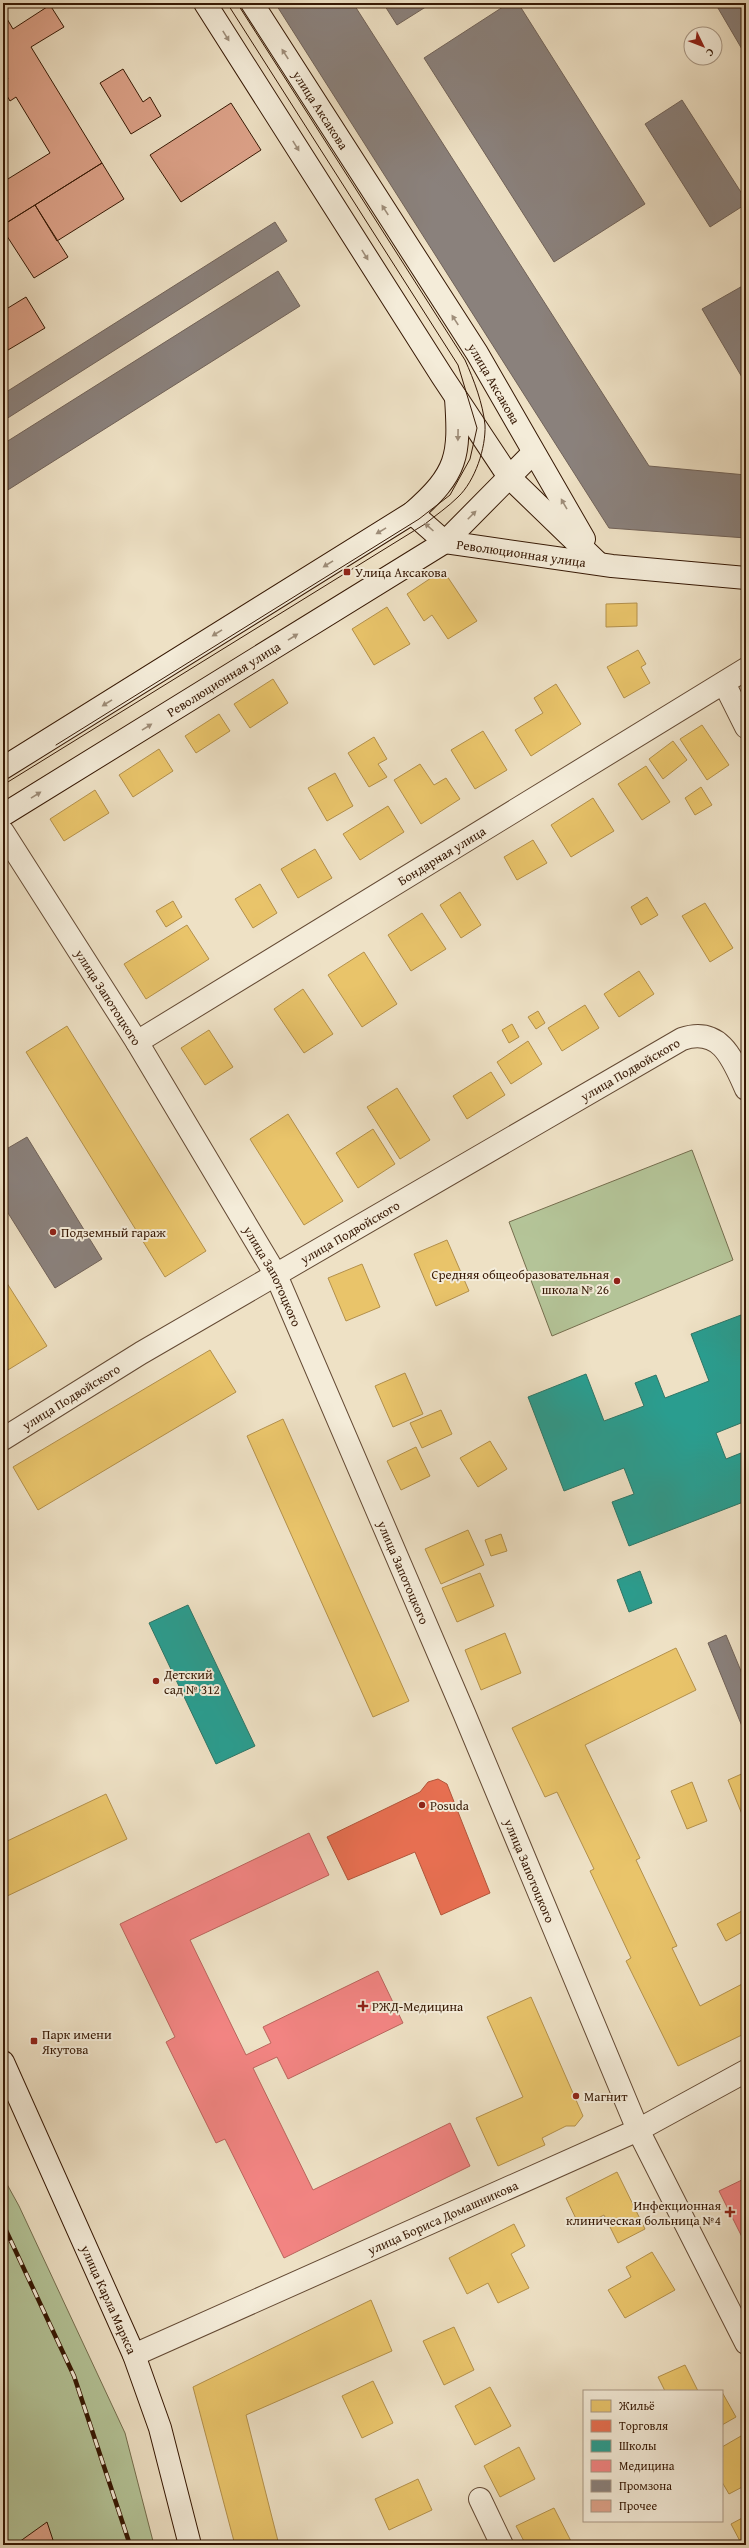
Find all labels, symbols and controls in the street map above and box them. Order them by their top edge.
north arrow [683,26,723,66]
one-way arrow [222,31,230,41]
text: С [702,45,718,61]
one-way arrow [281,48,288,60]
street label: улица Аксакова [288,66,354,154]
one-way arrow [292,140,299,152]
one-way arrow [381,205,389,216]
one-way arrow [362,249,369,261]
one-way arrow [452,314,459,326]
street label: улица Аксакова [463,338,526,428]
one-way arrow [454,429,461,441]
one-way arrow [560,498,567,510]
one-way arrow [467,510,477,520]
one-way arrow [423,523,434,532]
one-way arrow [375,528,387,535]
street label: Революционная улица [455,534,588,572]
one-way arrow [322,560,333,568]
place label: Улица Аксакова [355,563,448,582]
marker: Улица Аксакова [342,567,352,577]
one-way arrow [212,630,223,637]
one-way arrow [287,633,299,640]
street label: Революционная улица [163,636,284,721]
one-way arrow [102,699,113,706]
one-way arrow [142,723,152,731]
one-way arrow [31,791,41,799]
street label: Бондарная улица [394,821,490,890]
street label: улица Запотоцкого [70,945,146,1049]
street label: улица Подвойского [576,1033,684,1106]
street label: улица Подвойского [296,1195,403,1269]
street label: улица Запотоцкого [239,1221,307,1330]
place label: Подземный гараж [61,1223,166,1242]
marker: Подземный гараж [48,1227,58,1237]
place label: Средняя общеобразовательная школа № 26 [431,1265,609,1299]
marker: Средняя общеобразовательная школа № 26 [612,1276,622,1286]
street label: улица Подвойского [17,1359,124,1435]
street label: улица Запотоцкого [373,1517,434,1627]
place label: Детский сад № 312 [163,1665,220,1699]
marker: Детский сад № 312 [151,1676,161,1686]
place label: Posuda [430,1796,470,1815]
marker: Posuda [417,1800,427,1810]
street label: улица Запотоцкого [499,1815,560,1926]
place label: РЖД-Медицина [372,1997,464,2016]
marker: РЖД-Медицина [357,2000,369,2012]
place label: Парк имени Якутова [41,2025,112,2059]
marker: Парк имени Якутова [29,2036,39,2046]
place label: Магнит [584,2087,628,2106]
marker: Магнит [571,2091,581,2101]
street label: улица Бориса Домашникова [363,2175,522,2260]
place label: Инфекционная клиническая больница №4 [566,2196,721,2230]
marker: Инфекционная клиническая больница №4 [724,2206,736,2218]
street label: улица Карла Маркса [76,2241,142,2358]
legend [583,2390,723,2522]
text: Жильё [618,2397,655,2414]
text: Торговля [619,2417,668,2434]
text: Школы [619,2437,657,2454]
text: Медицина [619,2457,675,2474]
text: Промзона [619,2477,672,2494]
text: Прочее [619,2497,657,2514]

